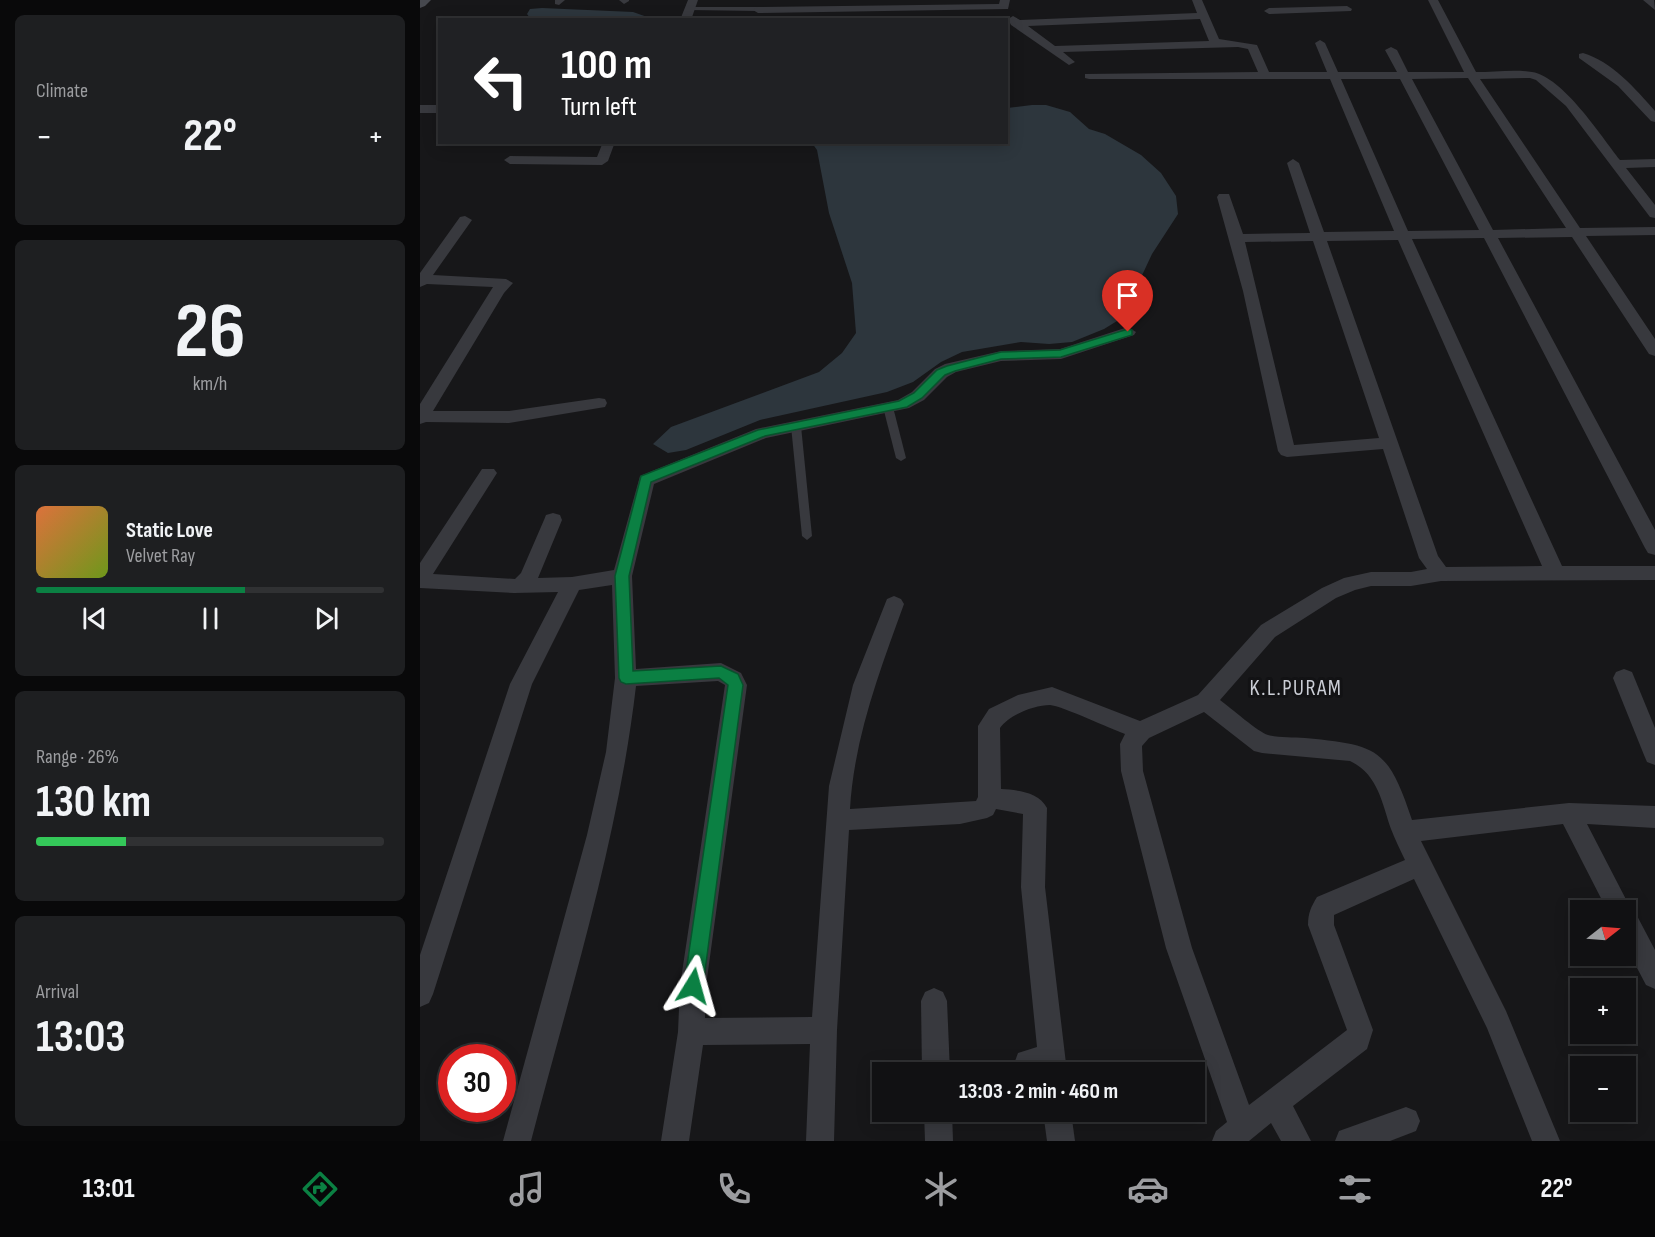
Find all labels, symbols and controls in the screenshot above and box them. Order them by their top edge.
text: 100 m [561,40,652,91]
icon: left [462,42,540,120]
text: Climate [36,79,88,103]
text: Turn left [561,91,637,123]
text: 22° [183,109,237,164]
text: − [36,117,52,157]
text: + [368,117,384,157]
pin [1102,270,1153,332]
icon: arrive [1111,279,1144,312]
text: 26 [175,286,245,379]
text: km/h [193,372,227,396]
text: Static Love [126,517,213,544]
text: Velvet Ray [126,544,195,568]
icon: previous [78,602,111,635]
icon: pause [194,602,227,635]
icon: next [310,602,343,635]
district label: K.L.PURAM [1250,675,1342,702]
text: Range · 26% [36,745,119,769]
text: 130 km [36,775,151,830]
north arrow [1570,900,1636,966]
map controls [1570,900,1636,1122]
position arrow [661,954,725,1018]
button: + [1570,978,1636,1044]
text: Arrival [36,980,79,1004]
text: 13:03 [36,1010,125,1065]
speed limit sign: 30 [438,1044,516,1122]
button: − [1570,1056,1636,1122]
text: 13:03 · 2 min · 460 m [959,1078,1118,1105]
icon: directions [299,1168,341,1210]
icon: music [506,1168,548,1210]
icon: phone [713,1168,755,1210]
icon: climate [920,1168,962,1210]
icon: car [1127,1168,1169,1210]
icon: filters [1334,1168,1376,1210]
text: 13:01 [82,1173,135,1205]
text: 22° [1540,1173,1573,1205]

